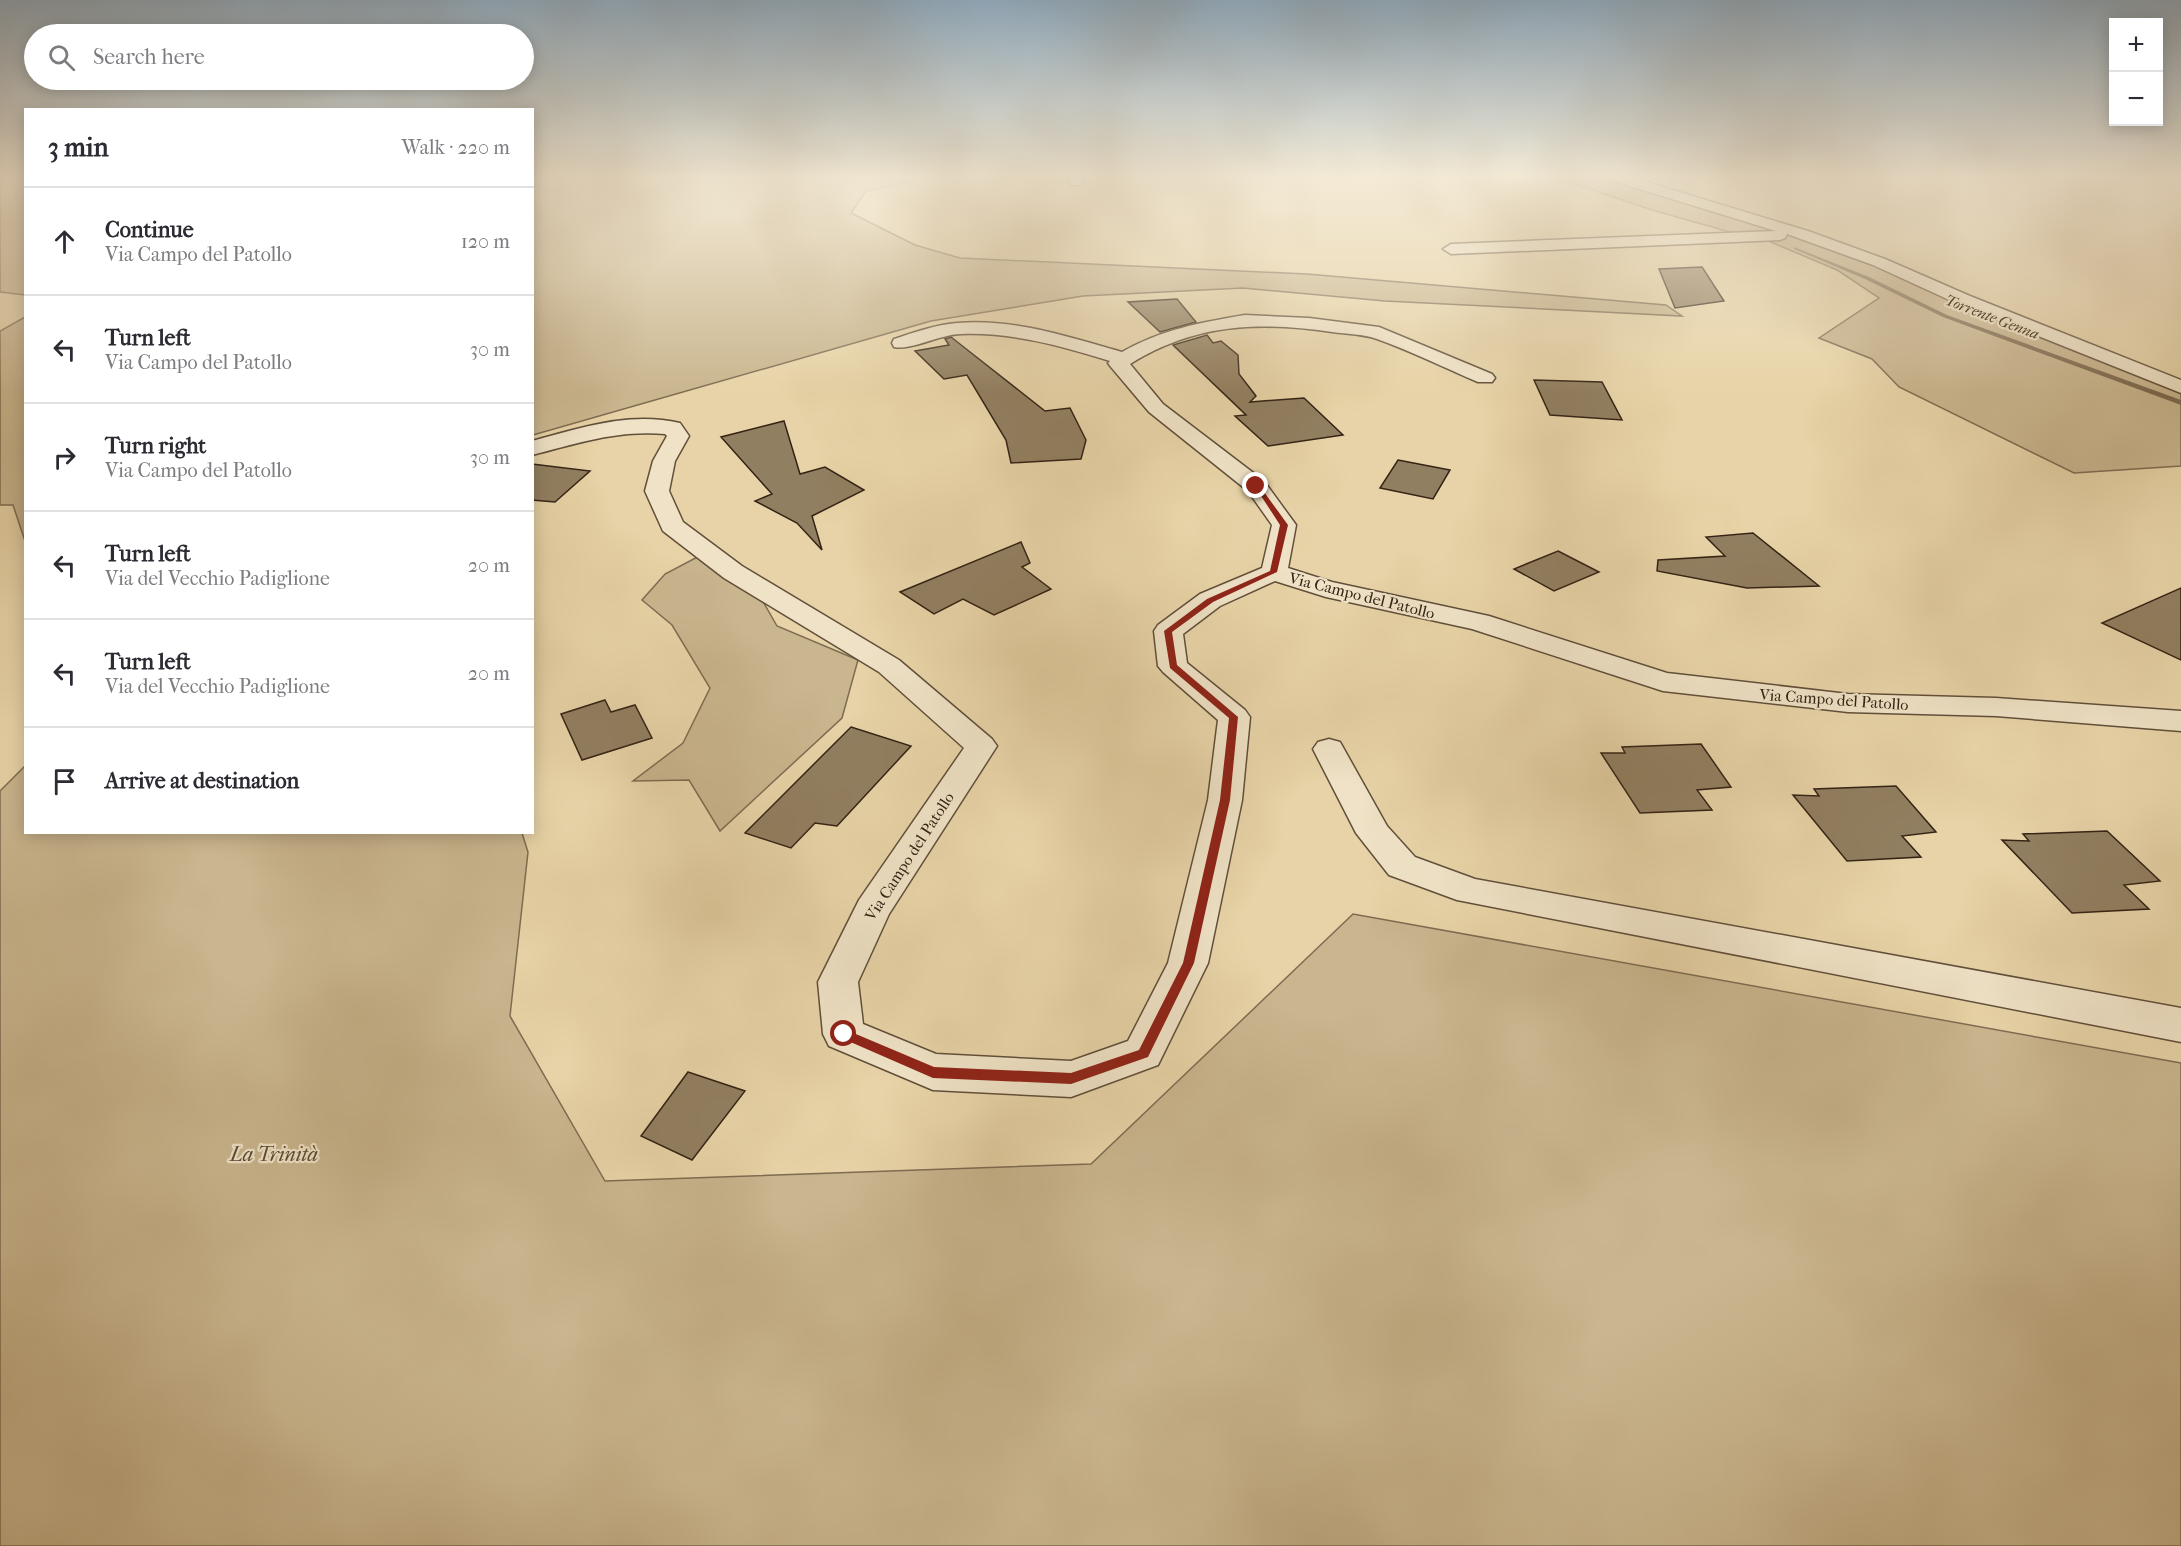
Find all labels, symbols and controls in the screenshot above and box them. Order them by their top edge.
map controls [2109,18,2163,126]
button: + [2109,18,2163,72]
search box [24,24,534,90]
icon: search [45,41,78,74]
text: Search here [93,44,205,70]
button: − [2109,72,2163,126]
text: 3 min [48,132,109,163]
text: Walk · 220 m [402,136,510,159]
text: Continue [105,217,194,243]
icon: ahead [48,225,81,258]
text: 120 m [461,230,510,253]
text: Via Campo del Patollo [105,243,292,266]
water label: Torrente Genna [1942,291,2042,343]
text: Turn left [105,325,191,351]
icon: left [48,333,81,366]
text: 30 m [470,338,510,361]
text: Via Campo del Patollo [105,351,292,374]
text: Turn right [105,433,206,459]
icon: right [48,441,81,474]
text: 30 m [470,446,510,469]
text: Via Campo del Patollo [105,459,292,482]
route end [1242,472,1268,498]
text: Turn left [105,541,191,567]
icon: left [48,549,81,582]
text: 20 m [468,554,510,577]
text: Via del Vecchio Padiglione [105,567,330,590]
street label: Via Campo del Patollo [1286,568,1437,623]
text: Turn left [105,649,191,675]
icon: left [48,657,81,690]
text: 20 m [468,662,510,685]
text: Via del Vecchio Padiglione [105,675,330,698]
street label: Via Campo del Patollo [1758,685,1909,714]
icon: arrive [48,765,81,798]
text: Arrive at destination [105,768,299,794]
street label: Via Campo del Patollo [860,788,958,925]
route start [830,1020,856,1046]
park label: La Trinità [228,1143,318,1166]

